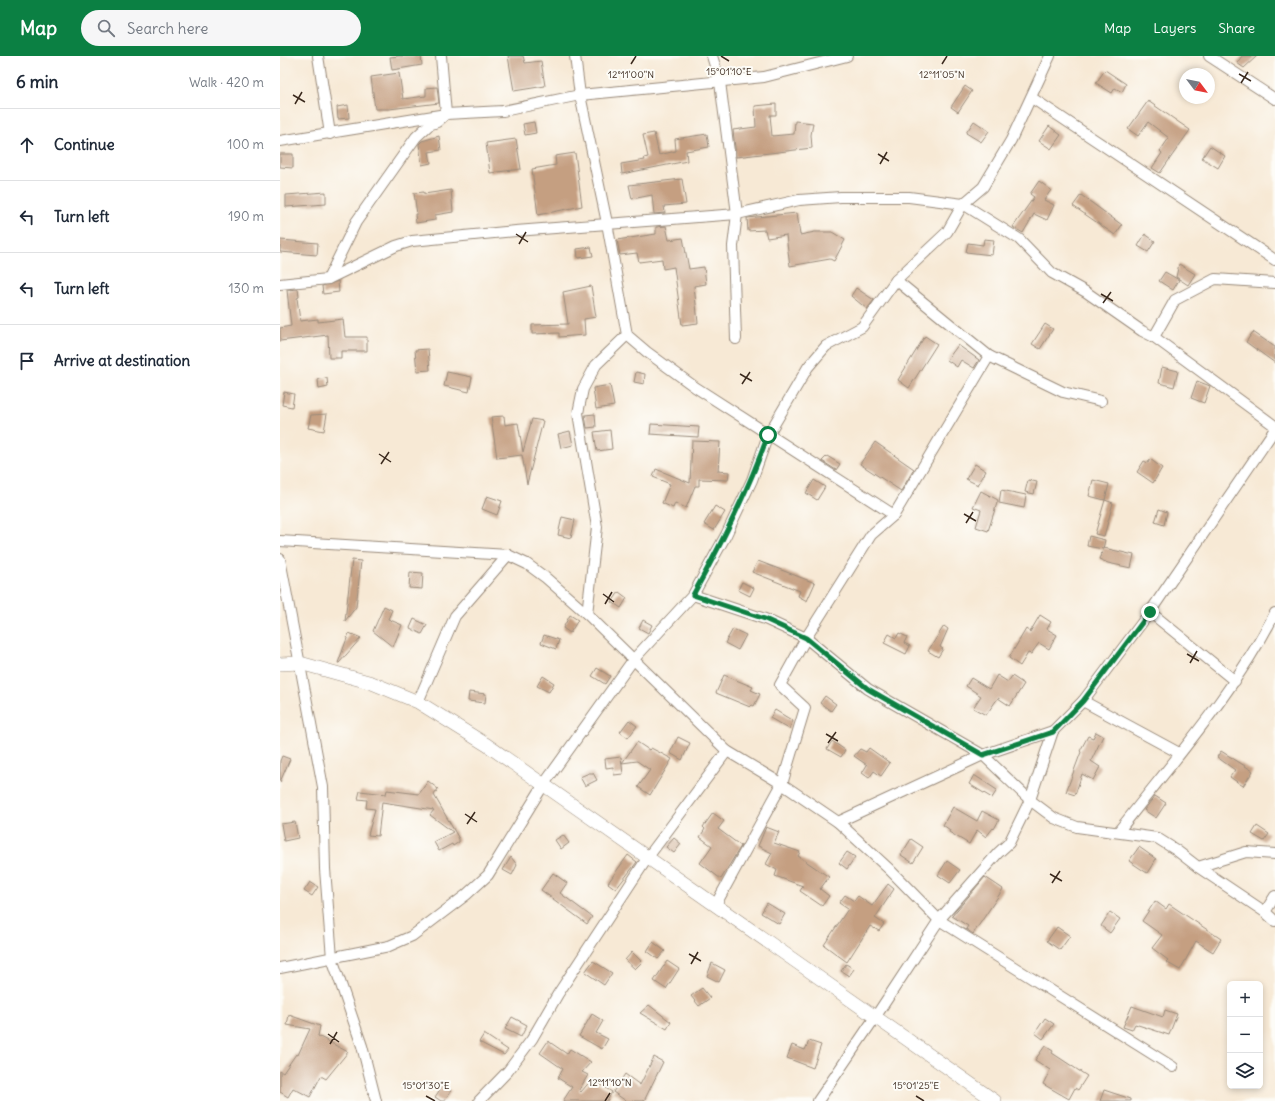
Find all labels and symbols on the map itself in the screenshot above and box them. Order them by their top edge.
text: 15°01'10"E [706,65,752,78]
text: 12°11'00"N [608,68,654,81]
text: 12°11'05"N [919,68,965,81]
north arrow [1179,68,1215,104]
route start [759,426,777,444]
route end [1141,603,1159,621]
text: 12°11'10"N [588,1076,632,1089]
text: 15°01'30"E [402,1079,450,1092]
text: 15°01'25"E [893,1079,939,1092]

